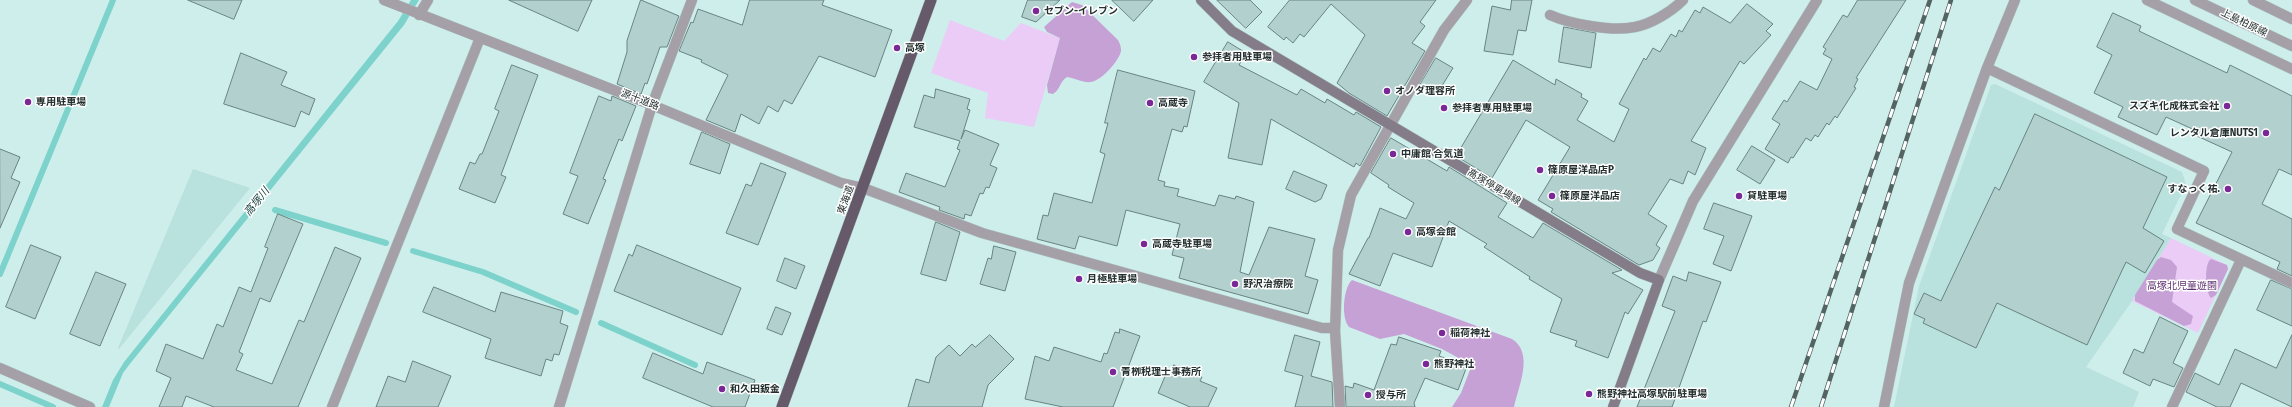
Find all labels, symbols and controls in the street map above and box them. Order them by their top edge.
place label: セブン-イレブン [1044,5,1118,17]
marker: セブン-イレブン [1031,6,1041,16]
street label: 上島柏原線 [2219,7,2269,39]
place label: 高塚 [905,42,925,54]
marker: 高塚 [892,43,902,53]
place label: 参拝者用駐車場 [1202,51,1272,63]
marker: 参拝者用駐車場 [1189,52,1199,62]
place label: オノダ理容所 [1395,85,1455,97]
marker: オノダ理容所 [1382,86,1392,96]
street label: 源十道路 [619,87,661,113]
place label: 専用駐車場 [36,96,86,108]
marker: 専用駐車場 [23,97,33,107]
place label: 高蔵寺 [1158,97,1188,109]
marker: 高蔵寺 [1145,98,1155,108]
place label: スズキ化成株式会社 [2129,100,2219,112]
marker: スズキ化成株式会社 [2222,101,2232,111]
place label: 参拝者専用駐車場 [1452,102,1532,114]
marker: 参拝者専用駐車場 [1439,103,1449,113]
place label: レンタル倉庫NUTS1 [2170,127,2258,139]
marker: レンタル倉庫NUTS1 [2261,128,2271,138]
place label: 中庸館 合気道 [1401,148,1463,160]
marker: 中庸館 合気道 [1388,149,1398,159]
place label: 篠原屋洋品店P [1548,164,1614,176]
marker: 篠原屋洋品店P [1535,165,1545,175]
street label: 高塚停車場線 [1465,166,1523,208]
place label: すなっく祐. [2168,183,2220,195]
street label: 東海道 [835,184,857,216]
marker: すなっく祐. [2223,184,2233,194]
water label: 高塚川 [241,185,273,219]
place label: 篠原屋洋品店 [1560,190,1620,202]
place label: 貸駐車場 [1747,190,1787,202]
marker: 篠原屋洋品店 [1547,191,1557,201]
marker: 貸駐車場 [1734,191,1744,201]
place label: 高塚会館 [1416,226,1456,238]
marker: 高塚会館 [1403,227,1413,237]
place label: 高蔵寺駐車場 [1152,238,1212,250]
marker: 高蔵寺駐車場 [1139,239,1149,249]
place label: 月極駐車場 [1087,273,1137,285]
marker: 月極駐車場 [1074,274,1084,284]
place label: 野沢治療院 [1243,278,1293,290]
marker: 野沢治療院 [1230,279,1240,289]
park label: 高塚北児童遊園 [2147,280,2217,292]
place label: 稲荷神社 [1450,327,1490,339]
marker: 稲荷神社 [1437,328,1447,338]
place label: 熊野神社 [1434,358,1474,370]
marker: 熊野神社 [1421,359,1431,369]
place label: 青栁税理士事務所 [1121,366,1201,378]
marker: 青栁税理士事務所 [1108,367,1118,377]
place label: 和久田鈑金 [730,383,780,395]
marker: 和久田鈑金 [717,384,727,394]
place label: 熊野神社高塚駅前駐車場 [1597,388,1707,400]
place label: 授与所 [1376,389,1406,401]
marker: 熊野神社高塚駅前駐車場 [1584,389,1594,399]
marker: 授与所 [1363,390,1373,400]

